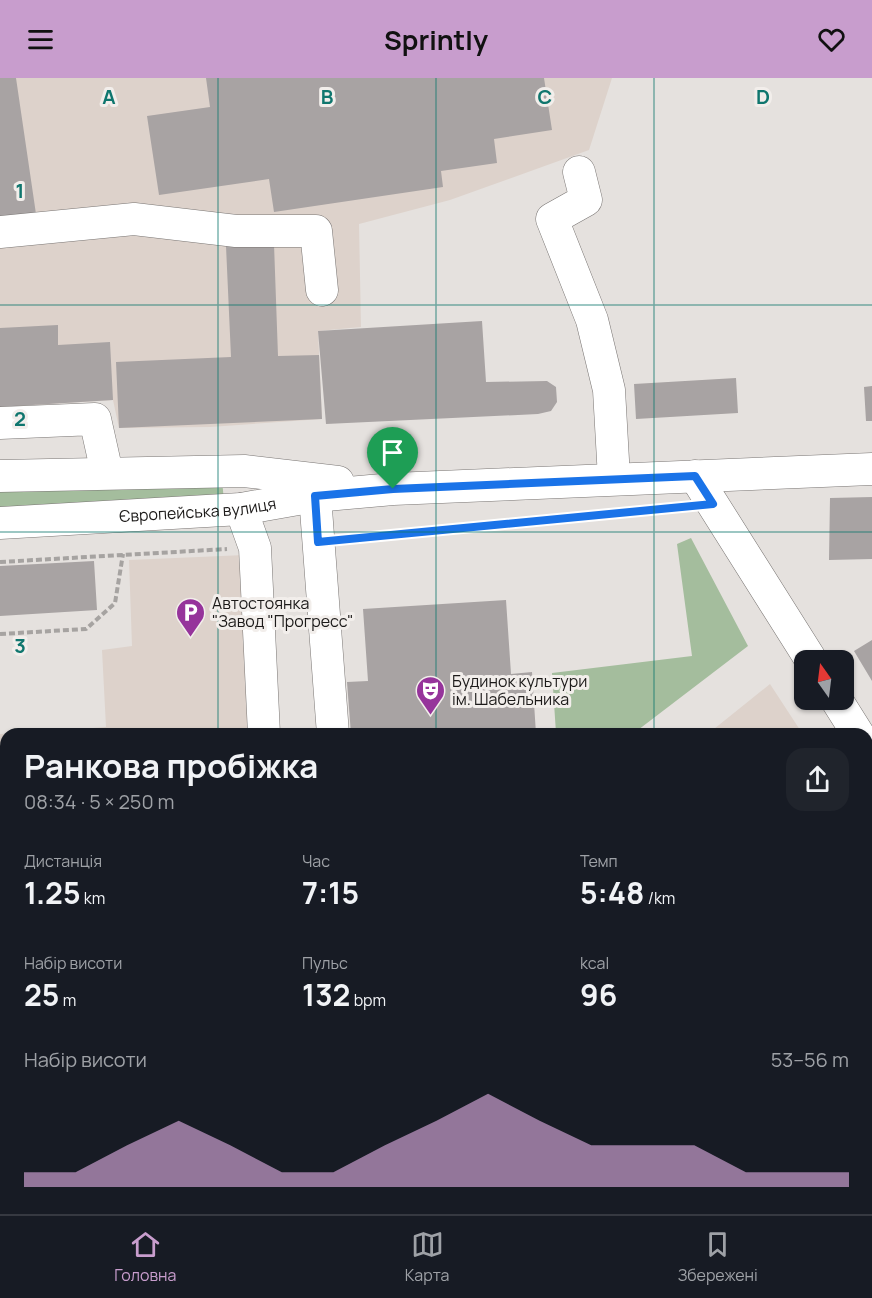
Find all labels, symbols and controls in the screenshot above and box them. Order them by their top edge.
text: Sprintly [384,21,488,58]
icon: menu [24,23,57,56]
icon: heart [815,23,848,56]
text: A [102,83,116,110]
text: B [321,83,334,110]
text: C [538,83,552,110]
text: D [756,83,770,110]
text: 1 [16,177,24,204]
text: 2 [14,405,26,432]
pin [367,427,418,489]
icon: arrive [376,436,409,469]
street label: Європейська вулиця [118,492,278,527]
place label: Автостоянка "Завод "Прогресс" [212,592,353,632]
parking icon: Автостоянка "Завод "Прогресс" [175,596,207,638]
text: 3 [14,632,26,659]
north arrow [794,650,854,710]
map controls [794,650,854,710]
place label: Будинок культури ім. Шабельника [452,670,587,710]
theatre icon: Будинок культури ім. Шабельника [415,674,447,716]
text: Ранкова пробіжка [24,743,318,788]
button: share [786,748,849,811]
text: 08:34 · 5 × 250 m [24,788,175,815]
text: Дистанція [24,850,102,872]
text: Час [302,850,330,872]
text: Темп [580,850,618,872]
text: 1.25 [24,872,81,913]
text: 7:15 [302,872,359,913]
text: 5:48 [580,872,645,913]
text: km [81,887,105,909]
text: /km [645,887,675,909]
text: Набір висоти [24,952,122,974]
text: Пульс [302,952,348,974]
text: kcal [580,952,609,974]
text: 25 [24,974,59,1015]
text: 132 [302,974,350,1015]
text: 96 [580,974,617,1015]
text: m [59,989,76,1011]
text: bpm [350,989,386,1011]
text: Набір висоти [24,1046,147,1073]
text: 53–56 m [771,1046,849,1073]
tab: Головна [114,1228,176,1286]
tab: Карта [405,1228,449,1286]
tab: Збережені [678,1228,758,1286]

